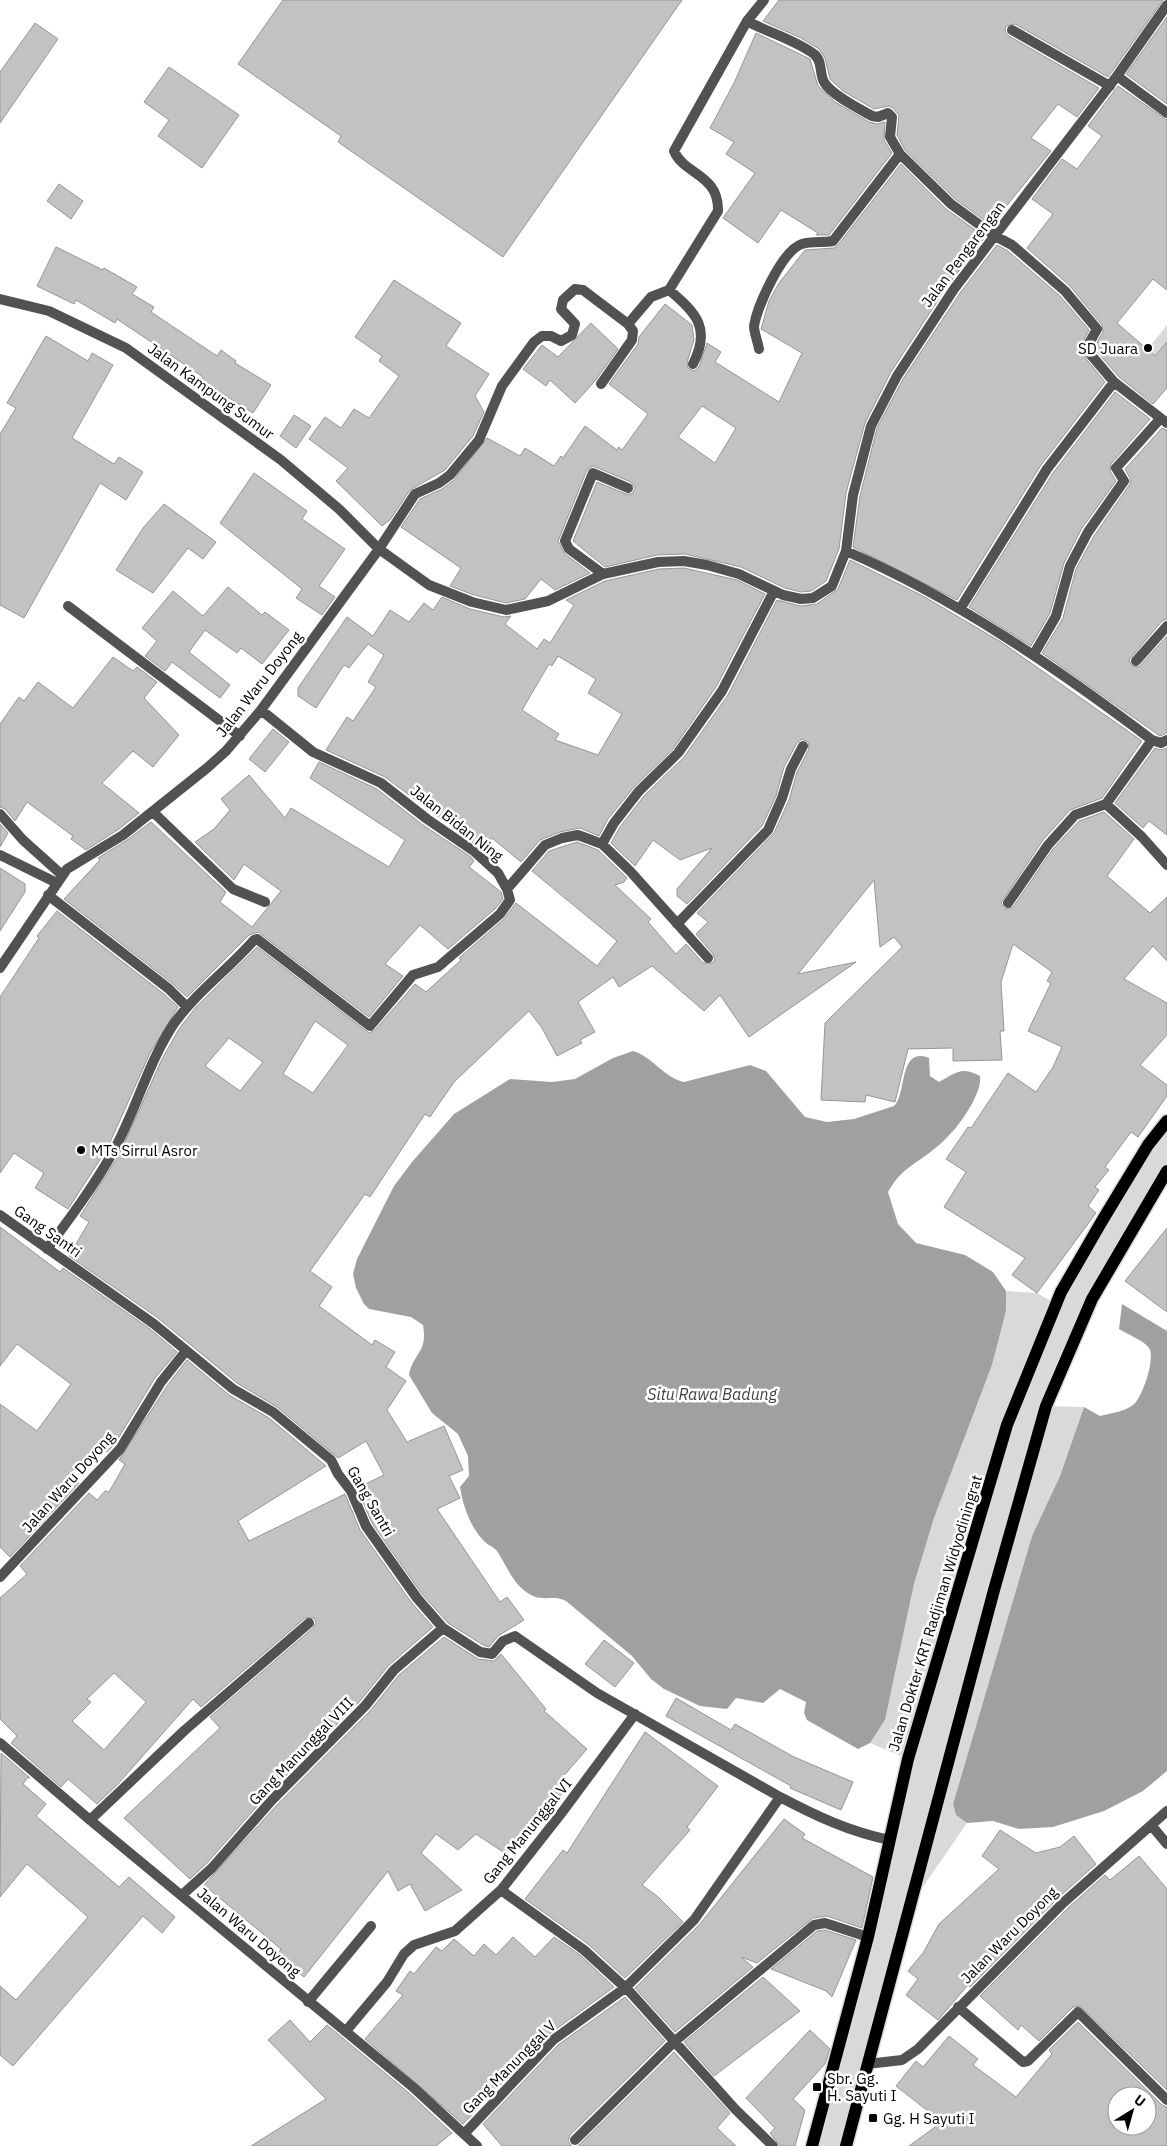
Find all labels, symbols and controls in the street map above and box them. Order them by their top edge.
street label: Jalan Pengarengan [917,197,1009,311]
street label: Jalan Kampung Sumur [144,339,278,444]
place label: SD Juara [1078,339,1138,358]
marker: SD Juara [1142,342,1154,354]
street label: Jalan Waru Doyong [212,627,306,741]
street label: Jalan Bidan Ning [407,781,507,865]
place label: MTs Sirrul Asror [91,1141,198,1160]
marker: MTs Sirrul Asror [75,1144,87,1156]
street label: Gang Santri [11,1201,85,1261]
water label: Situ Rawa Badung [647,1384,778,1404]
street label: Jalan Waru Doyong [18,1428,118,1536]
street label: Gang Santri [343,1462,399,1540]
street label: Jalan Dokter KRT Radjiman Widyodiningrat [884,1473,986,1753]
street label: Gang Manunggal VIII [245,1693,357,1809]
street label: Gang Manunggal VI [478,1774,576,1888]
street label: Jalan Waru Doyong [193,1883,305,1981]
street label: Jalan Waru Doyong [957,1883,1061,1987]
street label: Gang Manunggal V [458,2016,560,2118]
place label: Sbr. Gg. H. Sayuti I [827,2069,896,2105]
marker: Sbr. Gg. H. Sayuti I [811,2081,823,2093]
north arrow [1107,2086,1157,2136]
text: U [1131,2091,1149,2111]
place label: Gg. H Sayuti I [883,2109,975,2128]
marker: Gg. H Sayuti I [867,2112,879,2124]

